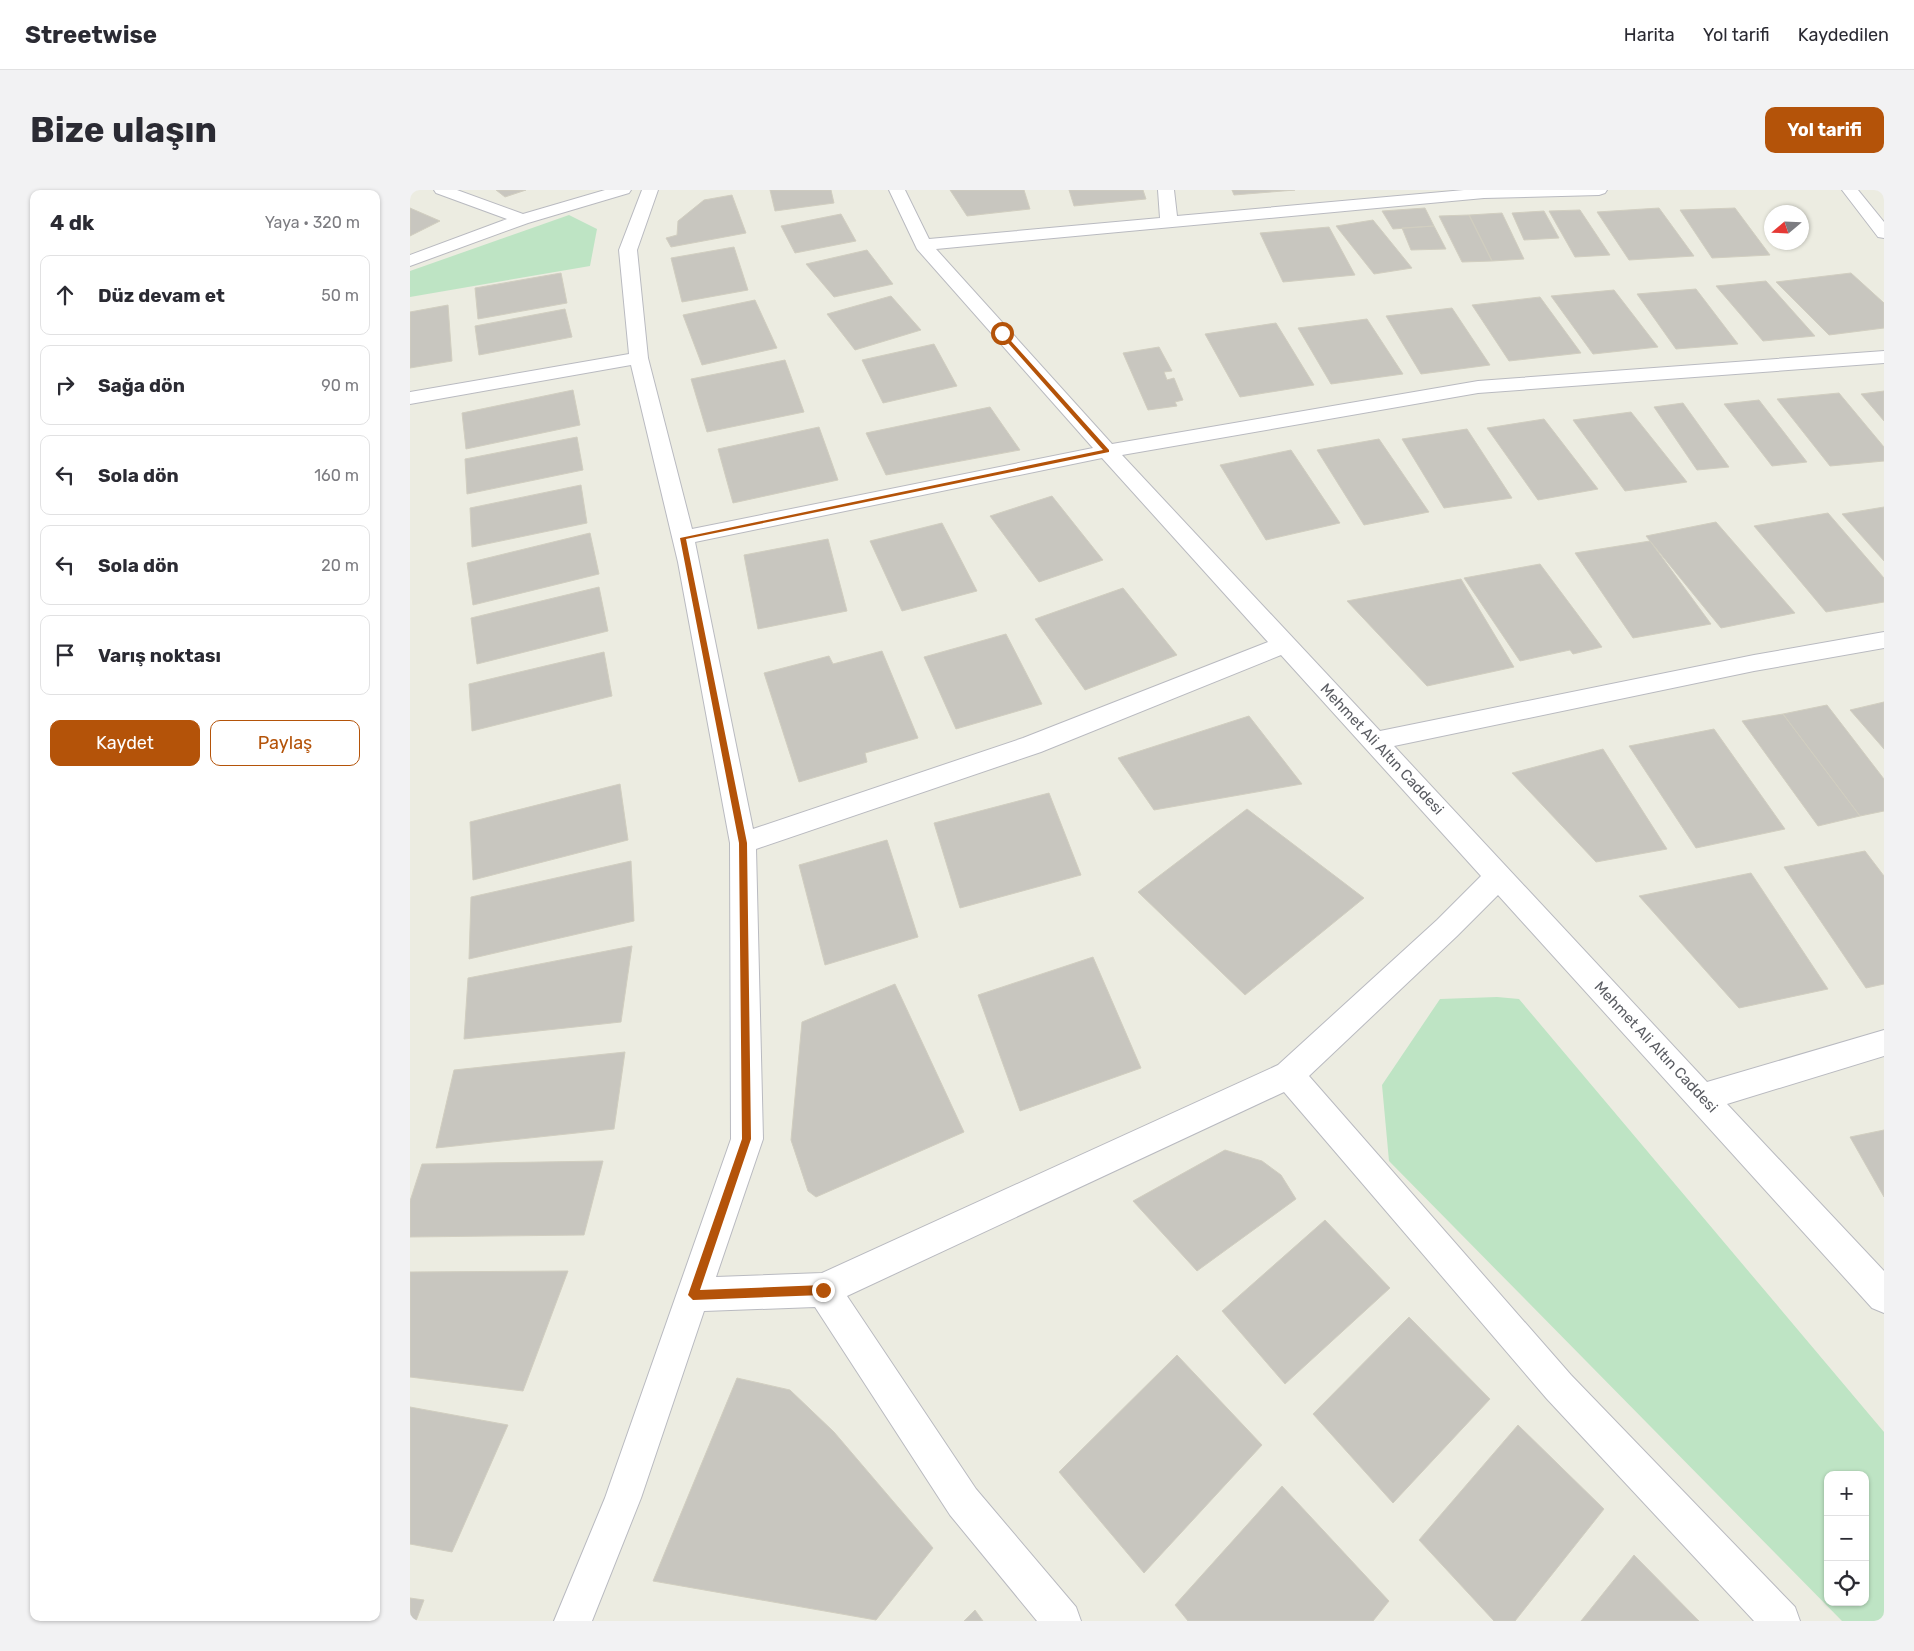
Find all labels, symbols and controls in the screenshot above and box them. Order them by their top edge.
text: Streetwise [25,21,157,49]
text: Harita [1624,24,1675,46]
text: Yol tarifi [1703,24,1770,46]
text: Kaydedilen [1798,24,1889,46]
button: Yol tarifi [1765,107,1884,153]
text: Bize ulaşın [30,109,217,151]
north arrow [1764,205,1809,250]
text: 4 dk [50,210,94,235]
text: Yaya · 320 m [265,213,360,232]
icon: ahead [51,281,79,309]
text: Düz devam et [98,284,225,307]
text: 50 m [321,286,359,305]
route start [991,322,1014,345]
icon: right [51,371,79,399]
text: Sağa dön [98,374,185,397]
text: 90 m [321,376,359,395]
icon: left [51,461,79,489]
text: Sola dön [98,464,179,487]
text: 160 m [314,466,359,485]
icon: left [51,551,79,579]
text: Sola dön [98,554,179,577]
text: 20 m [321,556,359,575]
icon: arrive [51,641,79,669]
text: Varış noktası [98,644,221,667]
street label: Mehmet Ali Altın Caddesi [1317,680,1447,818]
button: Kaydet [50,720,200,766]
button: Paylaş [210,720,360,766]
street label: Mehmet Ali Altın Caddesi [1591,978,1721,1116]
route end [812,1279,835,1302]
map controls [1824,1471,1869,1606]
button: + [1824,1471,1869,1516]
button: − [1824,1516,1869,1561]
button: locate [1824,1561,1869,1606]

